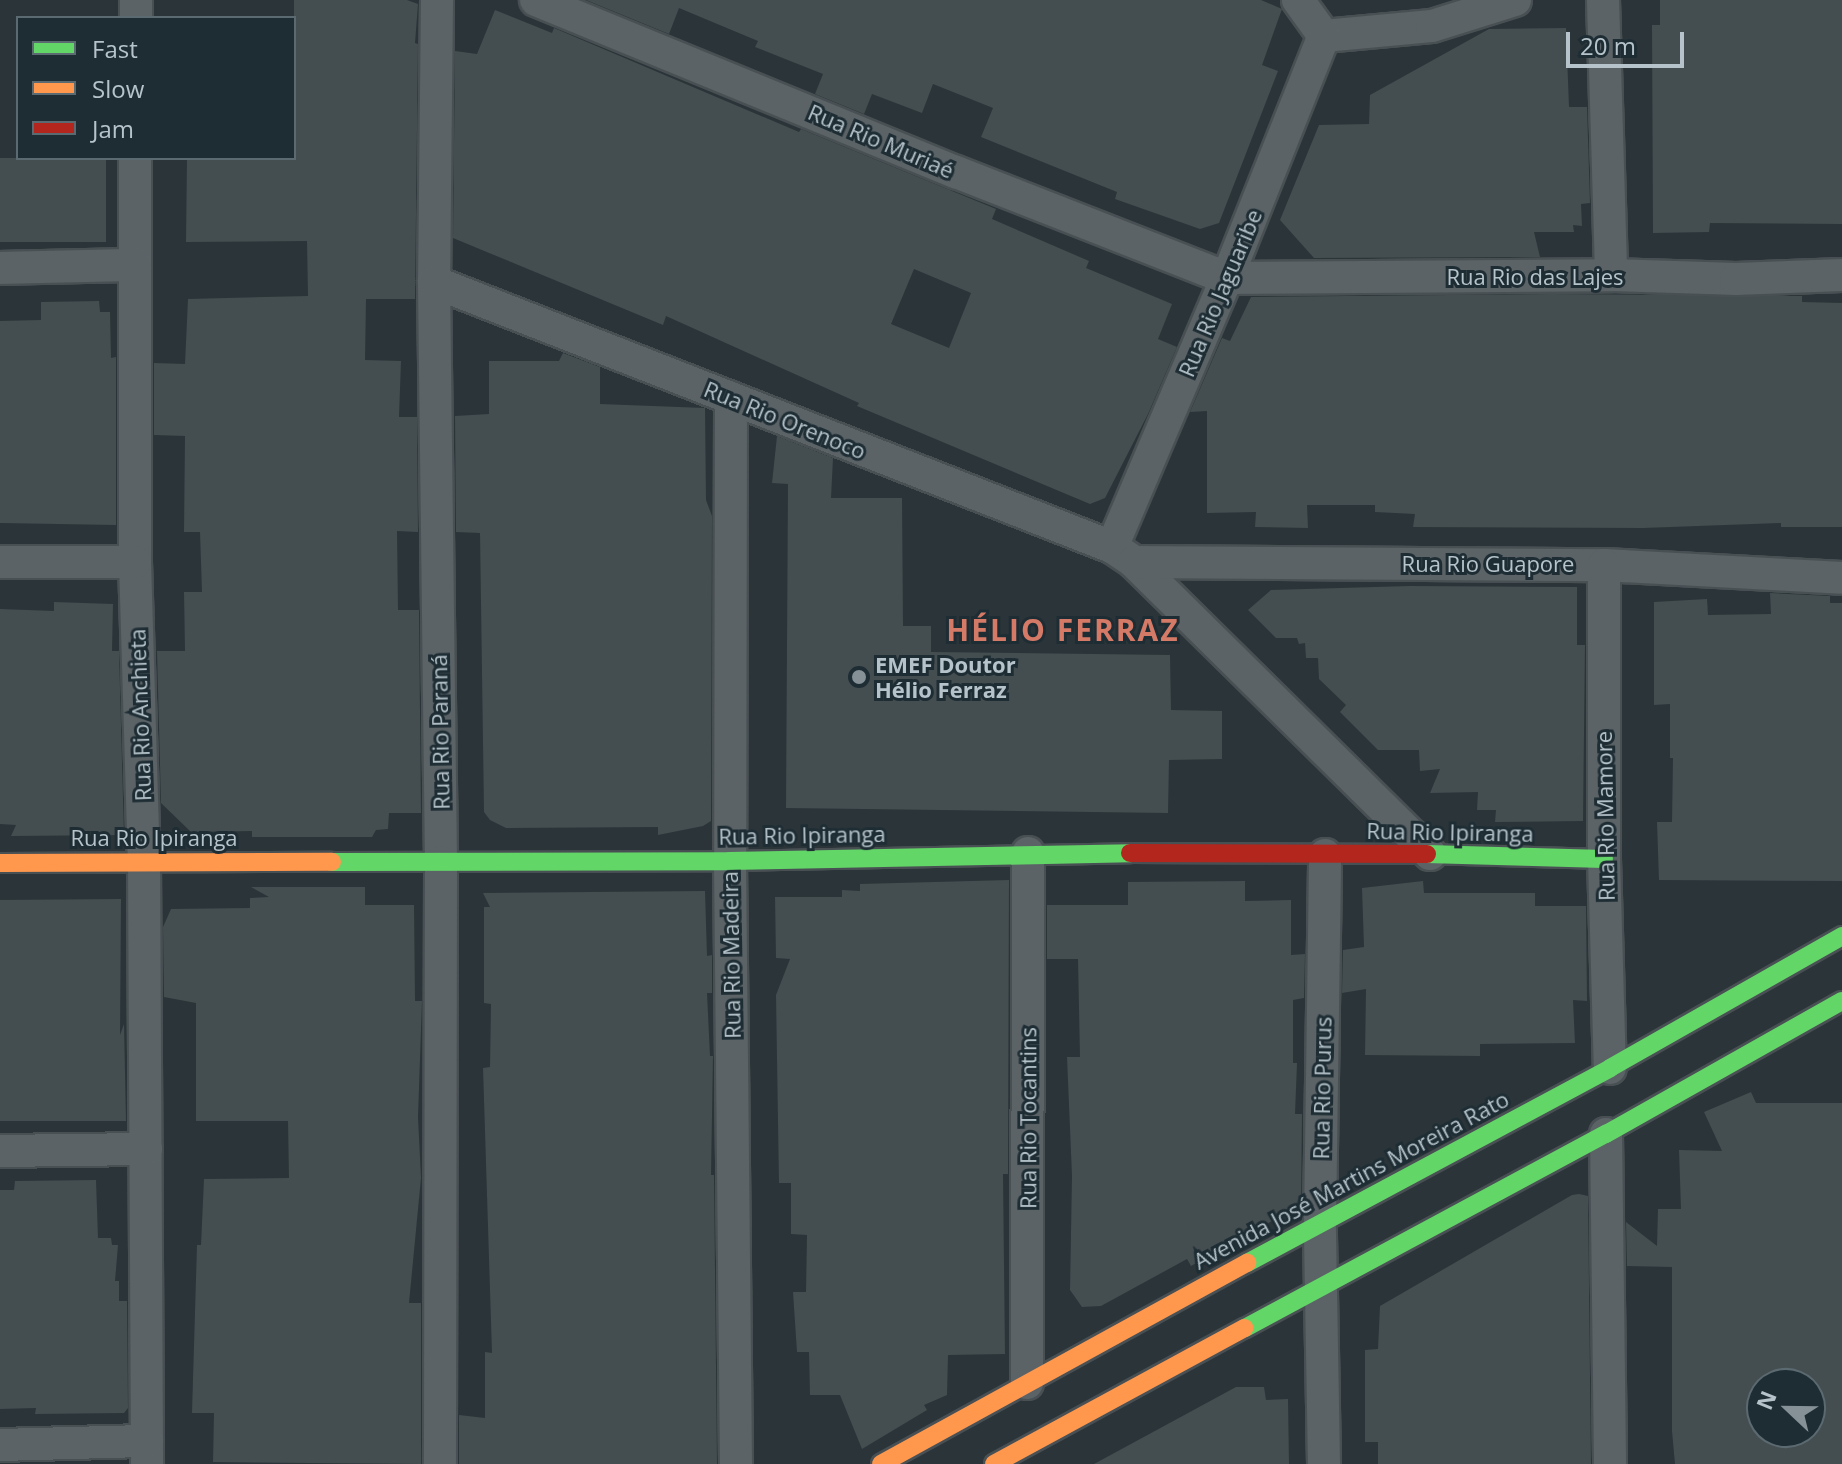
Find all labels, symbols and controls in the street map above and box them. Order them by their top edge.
legend [16,16,296,160]
scale bar [1570,16,1688,66]
text: 20 m [1580,29,1636,62]
text: Fast [92,32,138,65]
text: Slow [92,72,144,105]
street label: Rua Rio Muriaé [804,98,958,184]
text: Jam [92,112,134,145]
street label: Rua Rio Jaguaribe [1173,205,1267,381]
street label: Rua Rio das Lajes [1446,264,1624,290]
street label: Rua Rio Orenoco [700,376,870,464]
street label: Rua Rio Guapore [1402,551,1574,577]
district label: HÉLIO FERRAZ [946,612,1180,648]
street label: Rua Rio Anchieta [124,628,156,802]
place label: EMEF Doutor Hélio Ferraz [875,651,1016,702]
street label: Rua Rio Paraná [425,654,455,810]
marker: EMEF Doutor Hélio Ferraz [850,668,868,686]
street label: Rua Rio Mamore [1590,731,1620,901]
street label: Rua Rio Ipiranga [1366,817,1534,847]
street label: Rua Rio Ipiranga [718,820,886,850]
street label: Rua Rio Ipiranga [70,825,238,851]
street label: Rua Rio Madeira [716,871,746,1039]
street label: Rua Rio Purus [1308,1016,1336,1160]
street label: Rua Rio Tocantins [1015,1027,1041,1209]
street label: Avenida José Martins Moreira Rato [1189,1085,1513,1275]
north arrow [1746,1368,1826,1448]
text: N [1748,1386,1783,1414]

